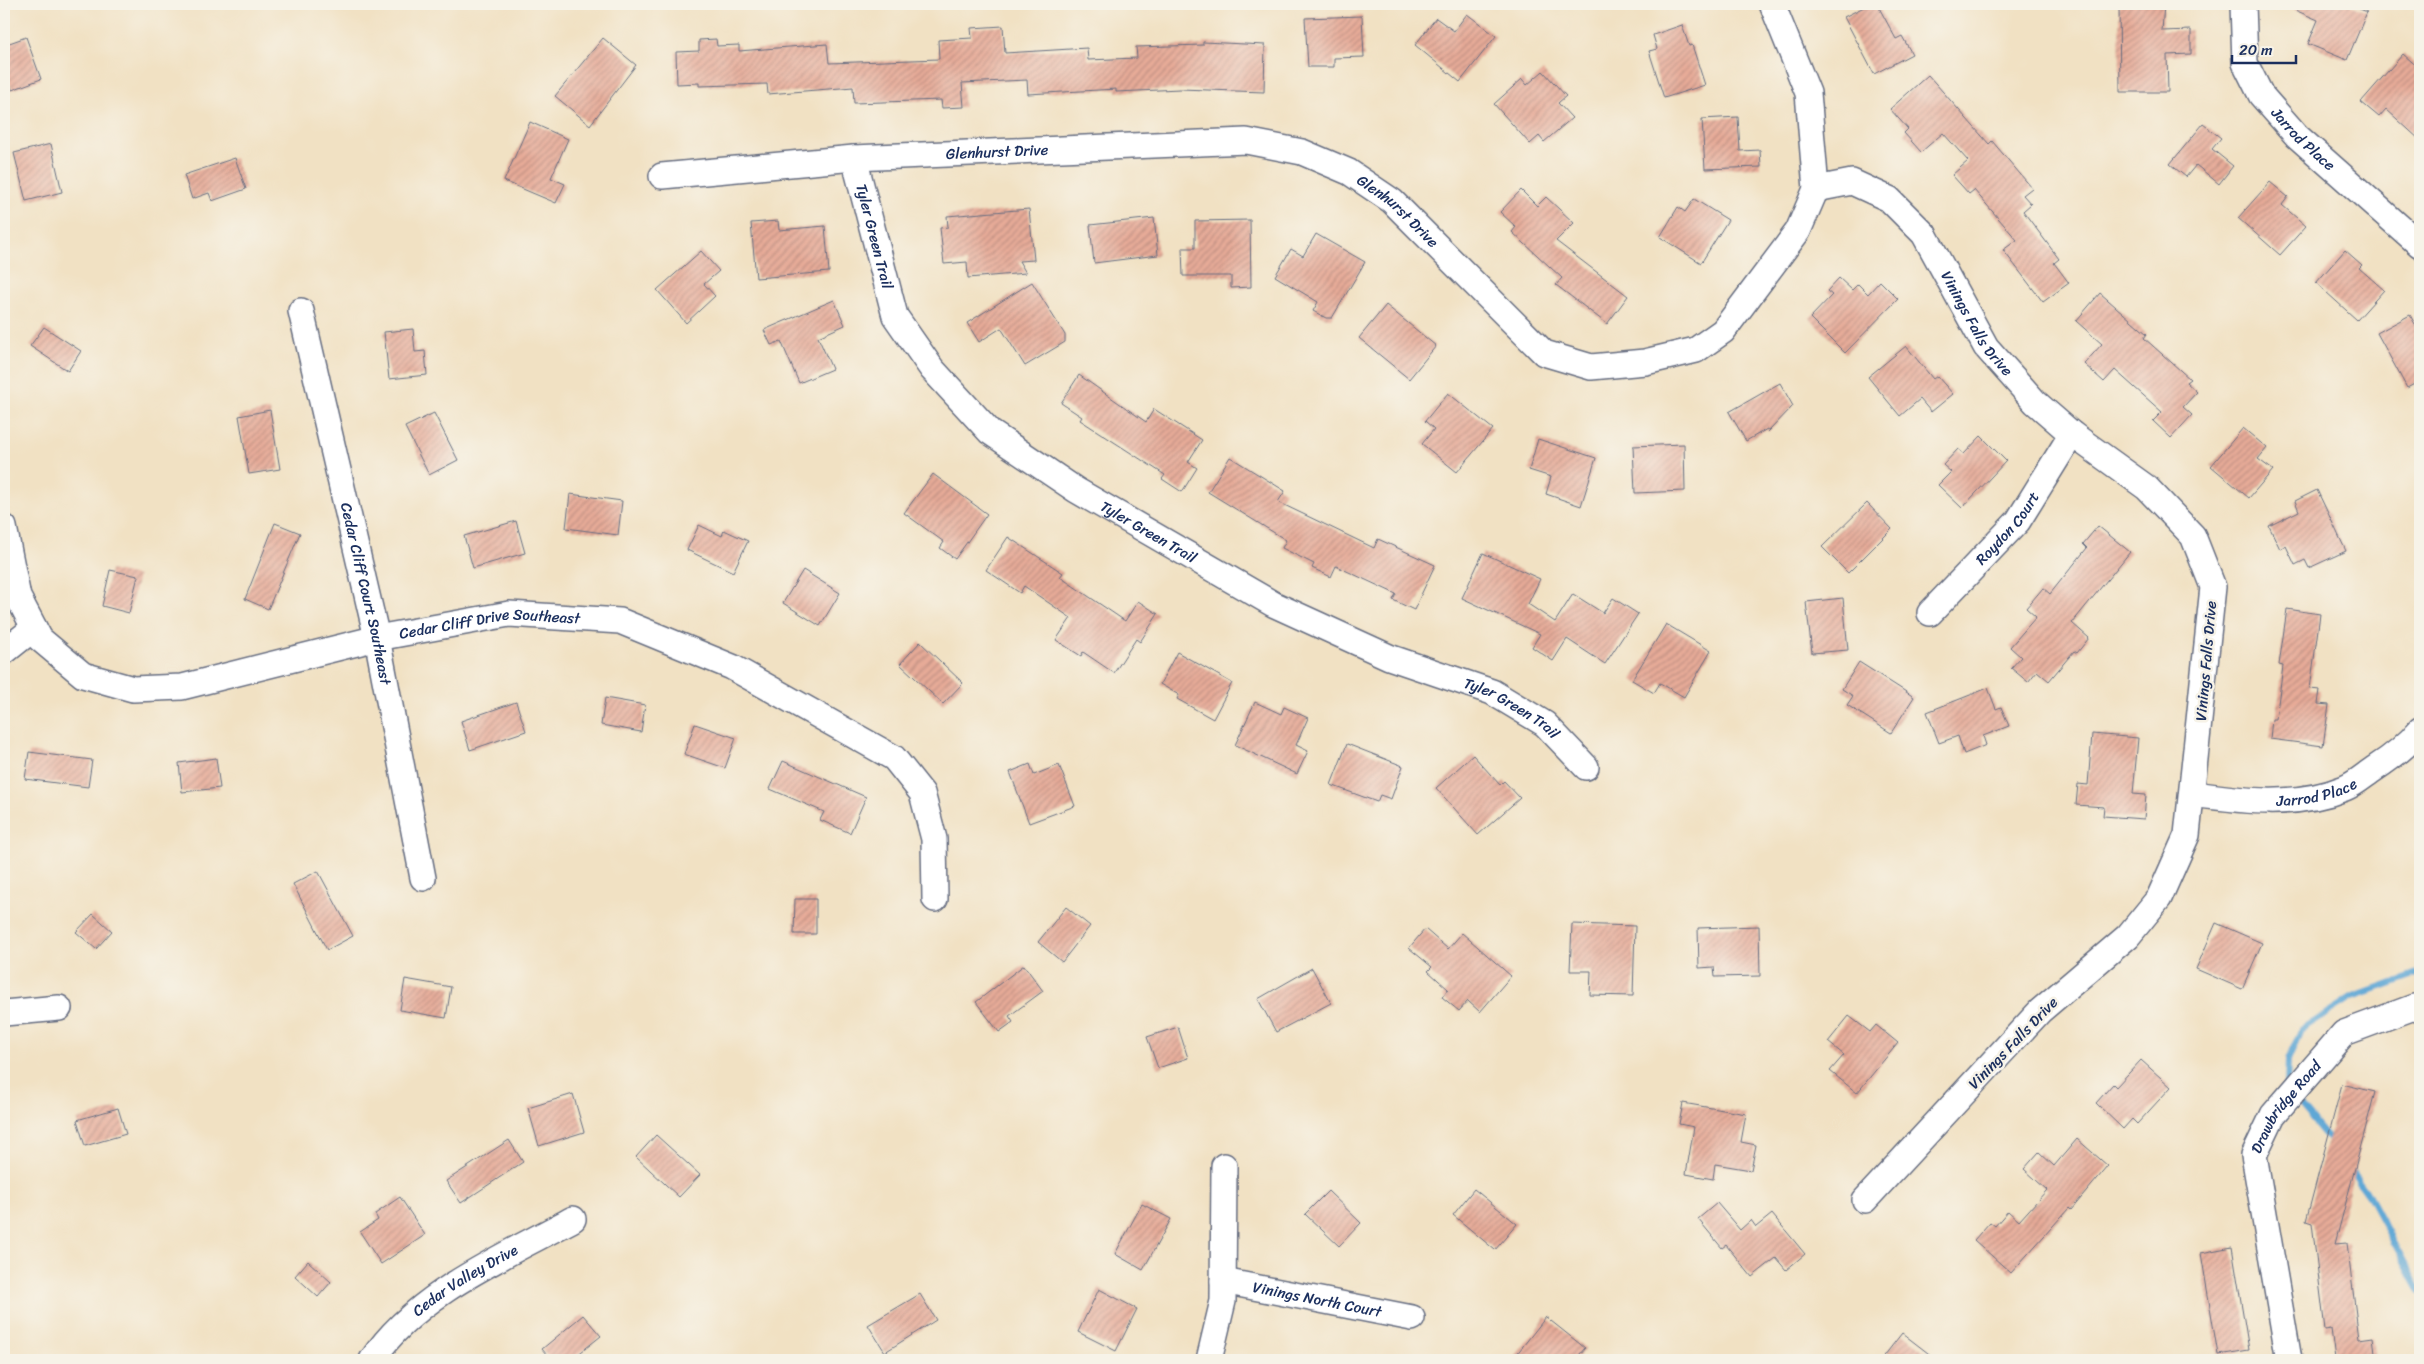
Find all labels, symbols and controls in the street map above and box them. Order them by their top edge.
scale bar [2232,32,2295,64]
text: 20 m [2239,37,2273,63]
street label: Jarrod Place [2264,101,2342,178]
street label: Glenhurst Drive [945,137,1049,167]
street label: Glenhurst Drive [1351,168,1445,254]
street label: Tyler Green Trail [848,181,901,293]
street label: Vinings Falls Drive [1934,266,2020,382]
street label: Roydon Court [1969,486,2046,571]
street label: Tyler Green Trail [1095,494,1202,571]
street label: Cedar Cliff Court Southeast [333,500,399,688]
street label: Vinings Falls Drive [2188,599,2224,722]
street label: Cedar Cliff Drive Southeast [397,601,582,647]
street label: Tyler Green Trail [1460,670,1567,746]
street label: Jarrod Place [2275,771,2363,814]
street label: Vinings Falls Drive [1962,990,2064,1095]
street label: Drawbridge Road [2244,1054,2329,1158]
street label: Cedar Valley Drive [406,1237,523,1323]
street label: Vinings North Court [1251,1274,1385,1325]

